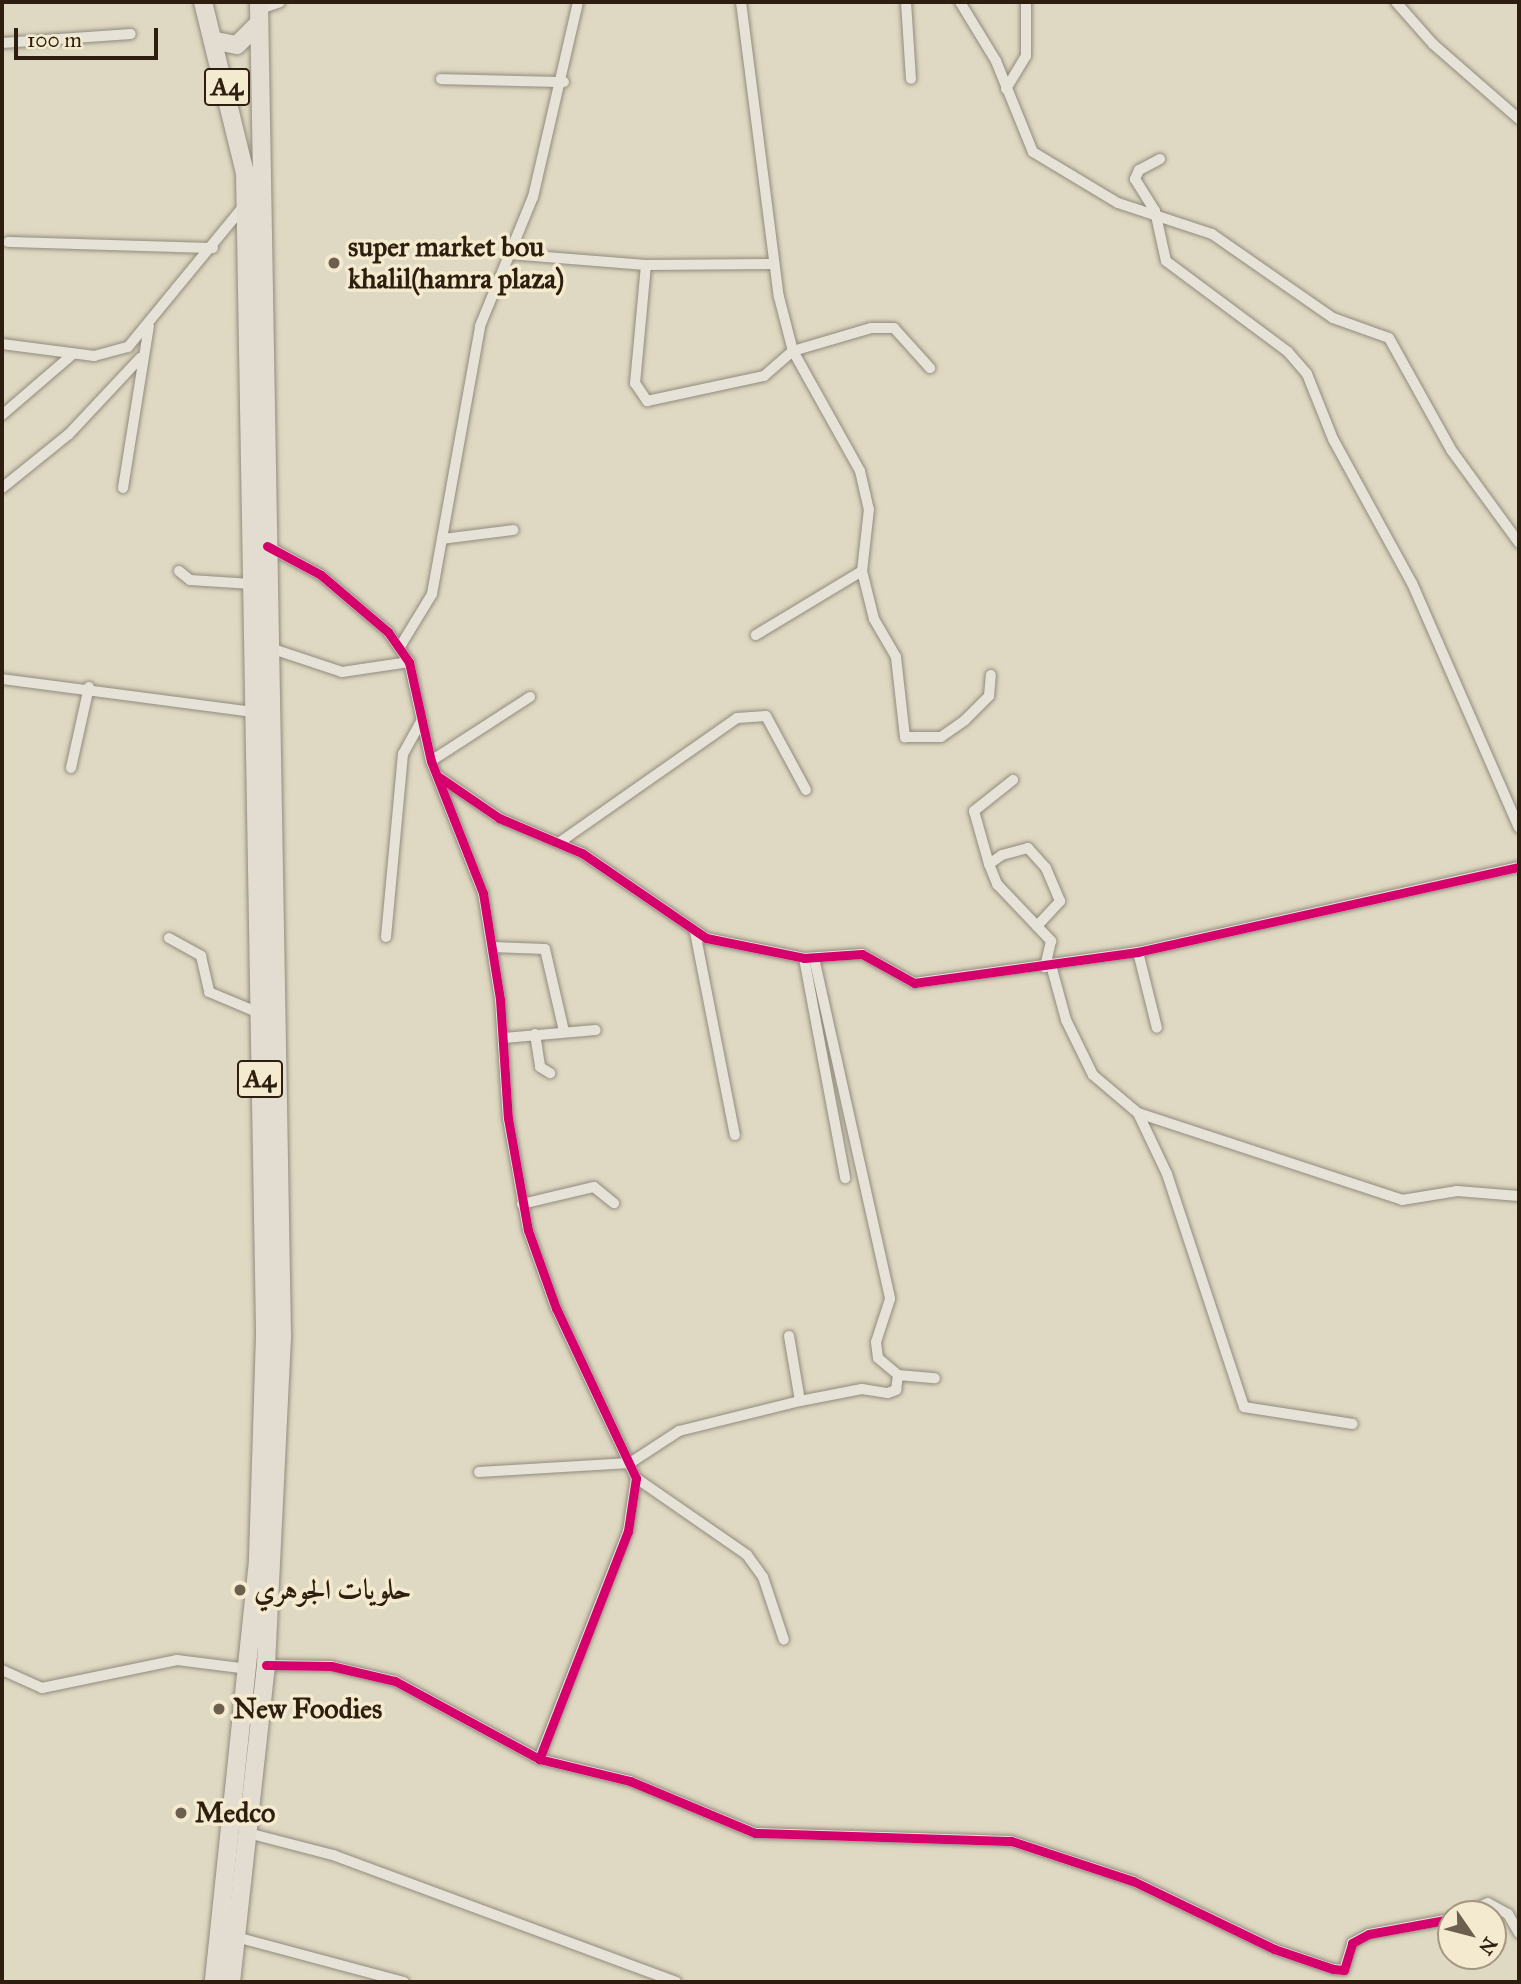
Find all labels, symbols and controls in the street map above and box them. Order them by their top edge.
scale bar [18,14,161,58]
text: 100 m [27,27,82,53]
road number: A4 [202,64,252,110]
place label: super market bou khalil(hamra plaza) [348,230,564,296]
marker: super market bou khalil(hamra plaza) [326,255,342,271]
road number: A4 [236,1056,284,1102]
place label: حلويات الجوهري [254,1573,411,1607]
marker: حلويات الجوهري [232,1582,248,1598]
place label: New Foodies [233,1692,382,1726]
marker: New Foodies [211,1701,227,1717]
place label: Medco [195,1796,275,1830]
marker: Medco [173,1805,189,1821]
north arrow [1437,1900,1507,1970]
text: N [1474,1933,1502,1959]

